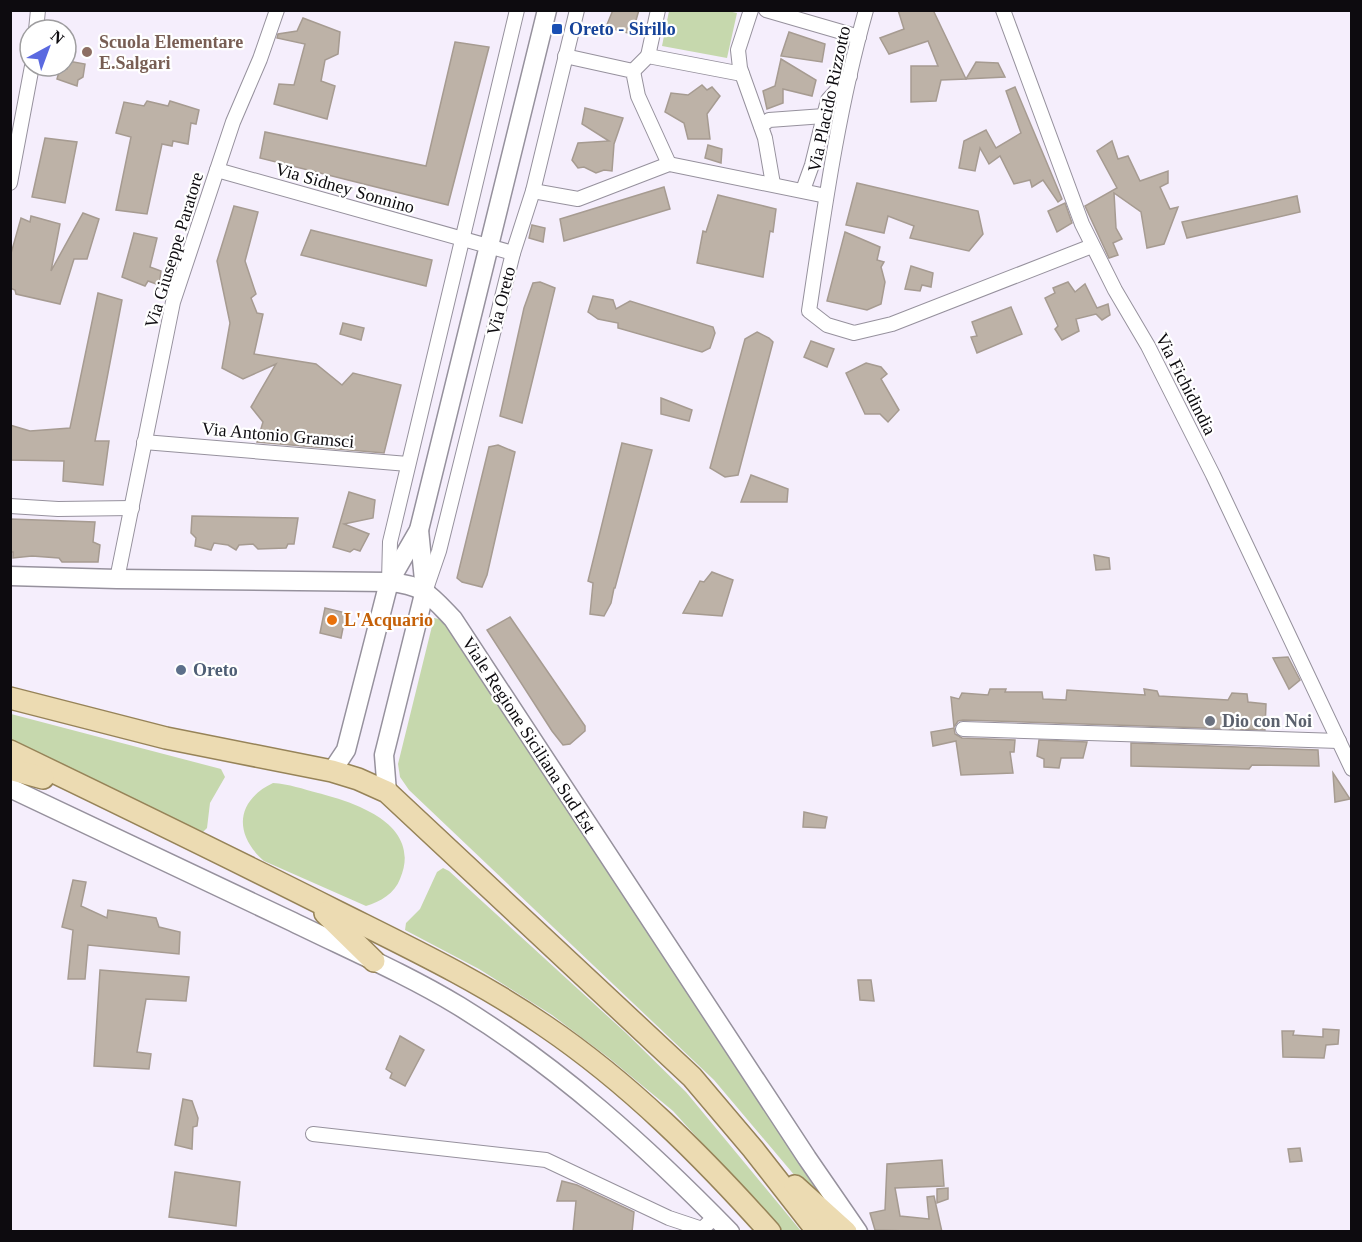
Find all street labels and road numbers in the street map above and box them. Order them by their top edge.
street label: Via Placido Rizzotto [804,24,854,174]
street label: Via Sidney Sonnino [273,159,417,217]
street label: Via Giuseppe Paratore [141,170,207,330]
street label: Via Oreto [483,264,519,338]
street label: Via Fichidindia [1152,330,1220,438]
street label: Via Antonio Gramsci [201,418,355,452]
street label: Viale Regione Siciliana Sud Est [458,633,600,837]

